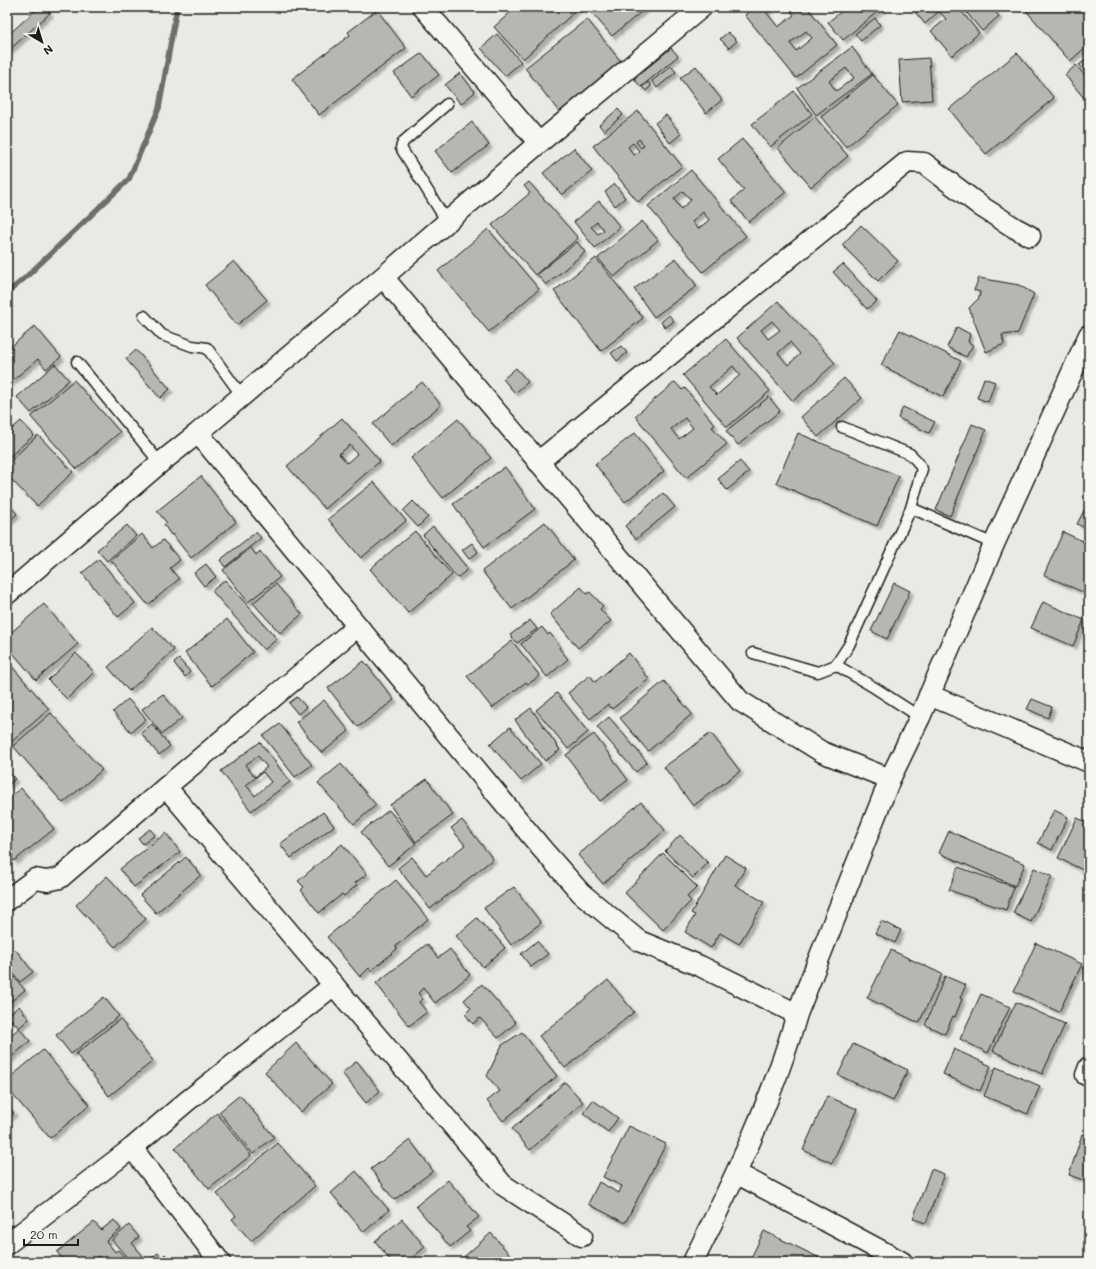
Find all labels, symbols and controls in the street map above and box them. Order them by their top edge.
north arrow [22,22,62,62]
text: N [41,42,56,59]
scale bar [24,1221,78,1247]
text: 20 m [30,1226,58,1242]

